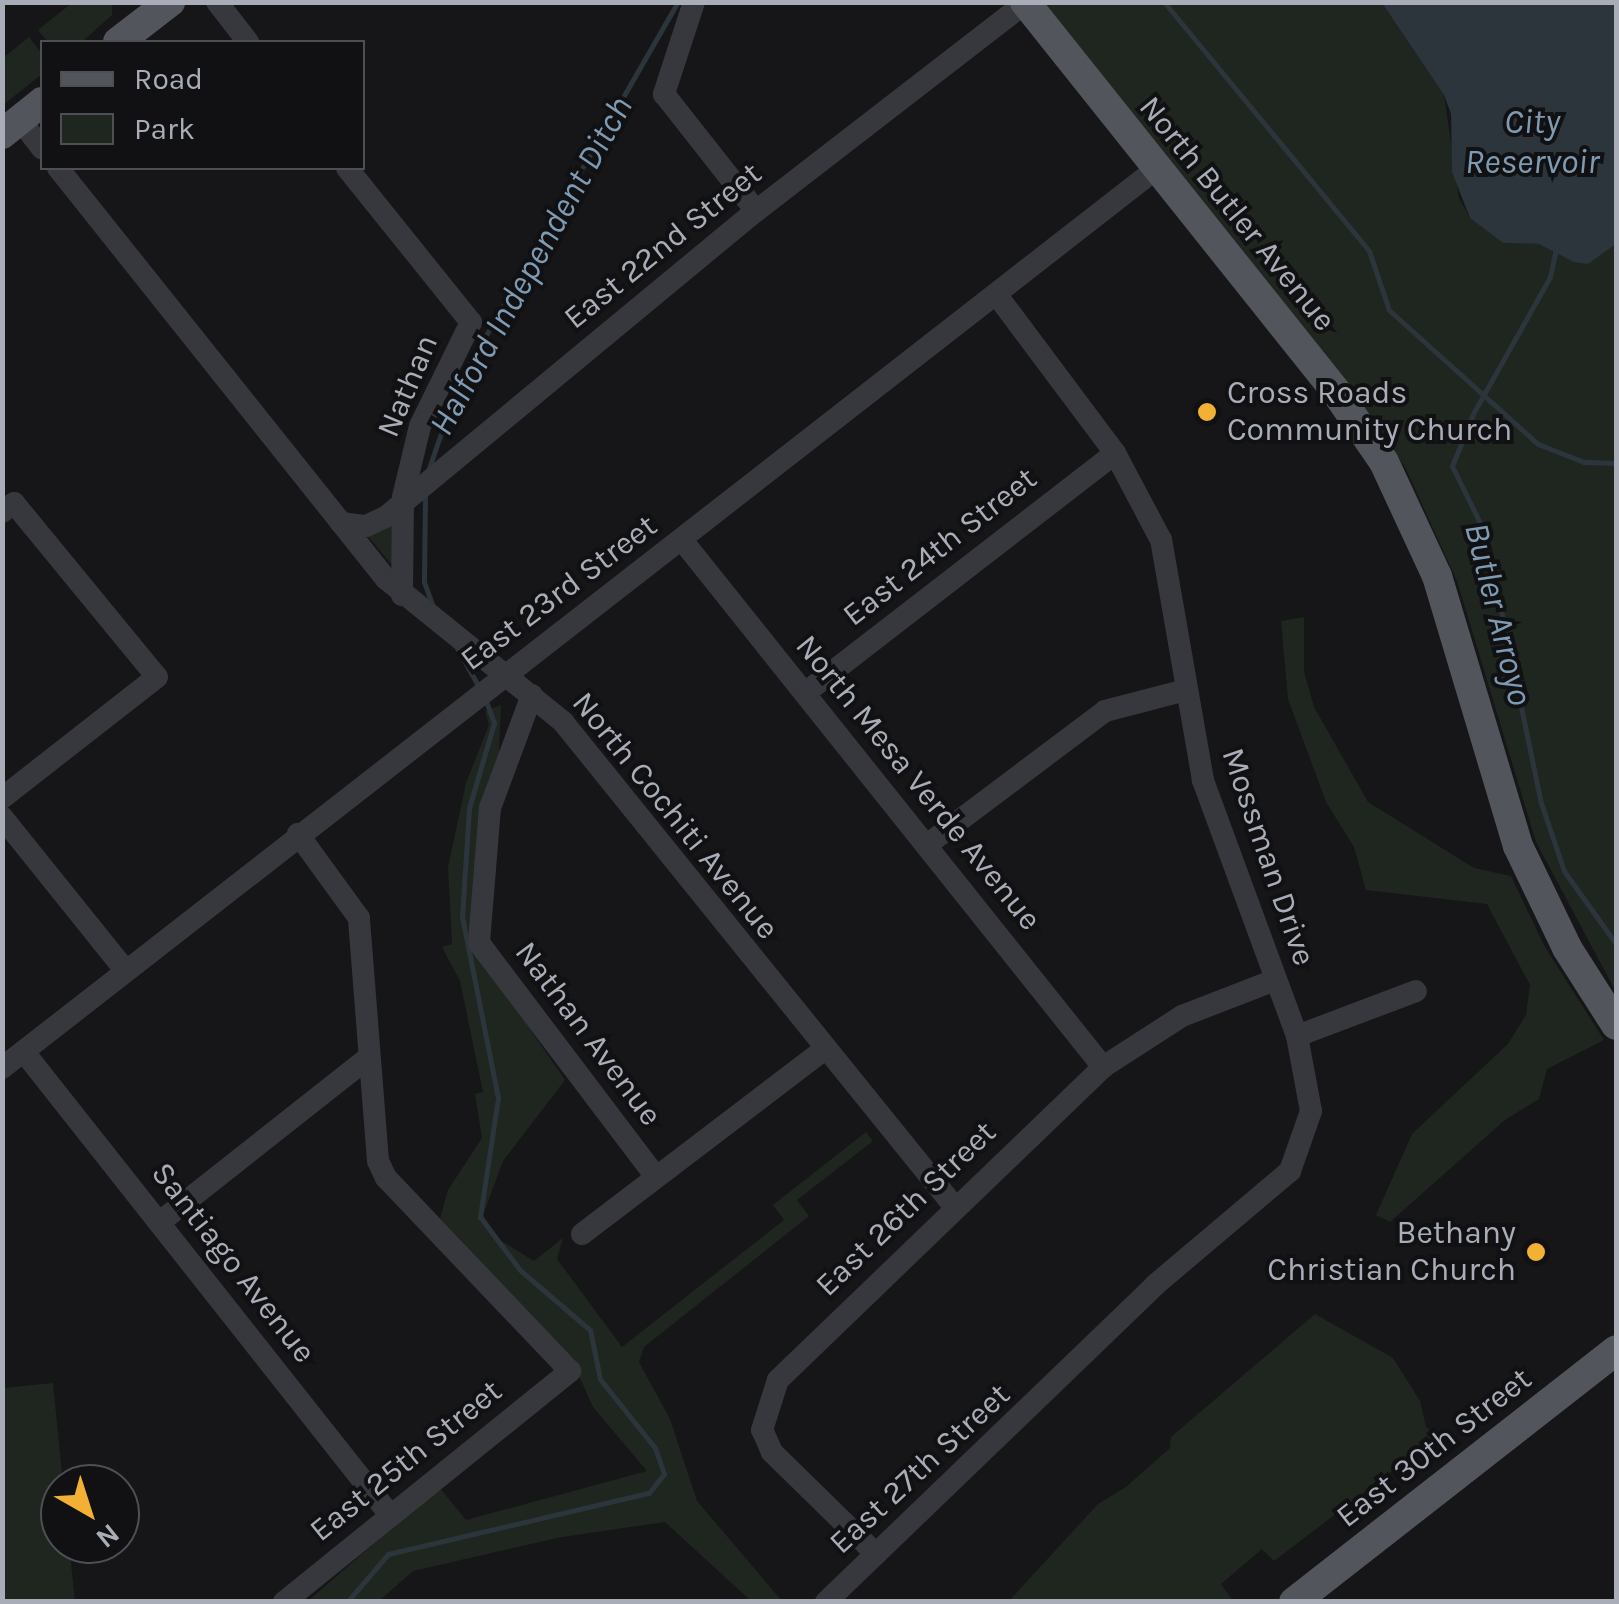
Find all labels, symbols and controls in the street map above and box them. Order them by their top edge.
legend [40,40,365,170]
text: Road [134,61,203,97]
water label: Halford Independent Ditch [420,89,642,443]
street label: North Butler Avenue [1130,89,1344,339]
water label: City Reservoir [1465,101,1599,183]
text: Park [134,111,195,147]
street label: East 22nd Street [557,155,769,337]
street label: Nathan [369,329,447,443]
place label: Cross Roads Community Church [1227,375,1512,450]
marker: Cross Roads Community Church [1196,401,1218,423]
street label: East 24th Street [835,459,1045,635]
street label: East 23rd Street [453,507,665,679]
water label: Butler Arroyo [1455,518,1541,710]
street label: North Mesa Verde Avenue [787,628,1049,938]
street label: North Cochiti Avenue [564,685,786,947]
street label: Mossman Drive [1213,743,1323,971]
street label: Nathan Avenue [506,934,670,1134]
street label: East 26th Street [808,1113,1004,1305]
street label: Santiago Avenue [143,1155,323,1371]
place label: Bethany Christian Church [1267,1215,1516,1290]
marker: Bethany Christian Church [1525,1241,1547,1263]
street label: East 30th Street [1329,1360,1539,1536]
street label: East 25th Street [302,1372,510,1550]
street label: East 27th Street [822,1376,1018,1562]
north arrow [40,1464,140,1564]
text: N [90,1517,126,1555]

